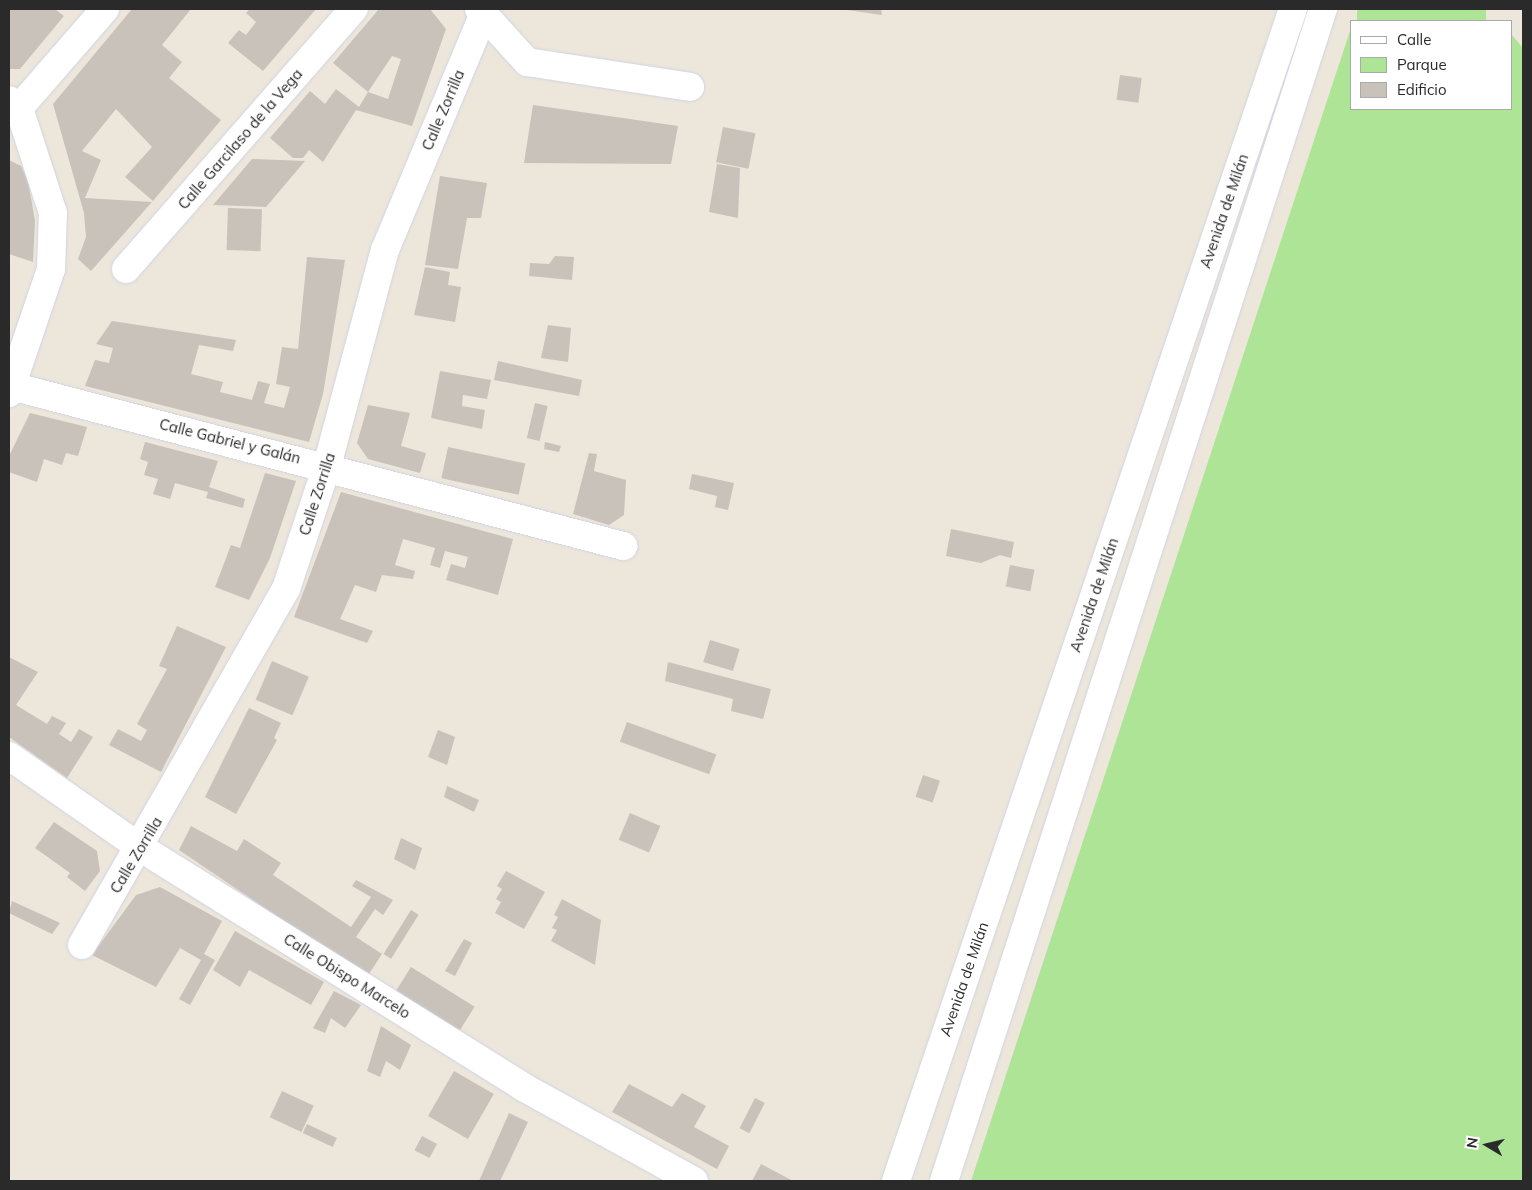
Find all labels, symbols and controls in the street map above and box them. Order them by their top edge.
legend [1350,20,1512,110]
text: Calle [1397,30,1431,49]
text: Parque [1397,55,1447,74]
street label: Calle Garcilaso de la Vega [174,65,306,213]
street label: Calle Zorrilla [418,67,468,153]
text: Edificio [1397,80,1447,99]
street label: Avenida de Milán [1196,151,1252,271]
street label: Calle Gabriel y Galán [157,415,303,467]
street label: Calle Zorrilla [295,450,339,538]
street label: Avenida de Milán [1066,535,1122,655]
street label: Calle Zorrilla [106,813,166,897]
street label: Avenida de Milán [936,919,992,1039]
street label: Calle Obispo Marcelo [280,930,414,1022]
north arrow [1462,1120,1512,1170]
text: N [1462,1136,1482,1149]

